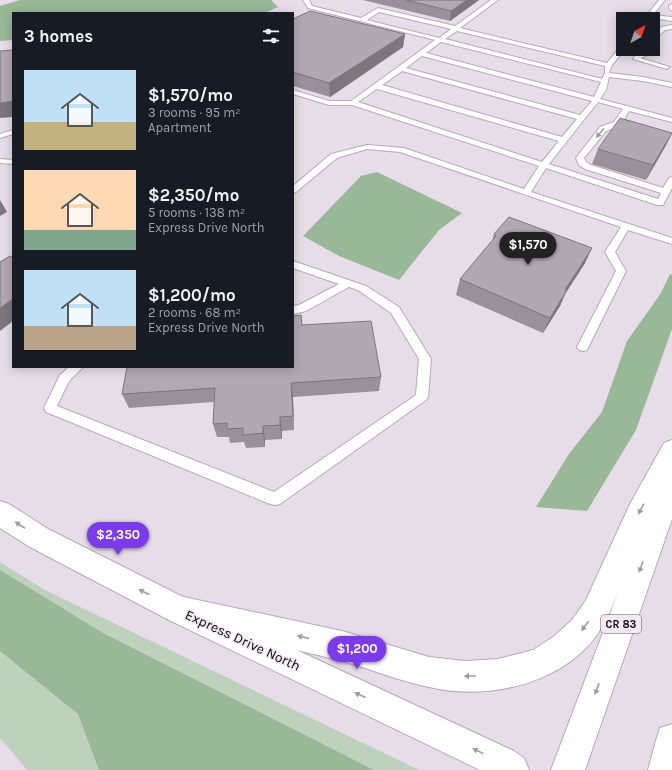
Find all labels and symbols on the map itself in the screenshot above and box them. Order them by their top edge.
north arrow [616,12,660,56]
one-way arrow [595,128,604,139]
pin: $1,570 [495,232,561,266]
one-way arrow [637,504,644,515]
one-way arrow [14,522,25,529]
pin: $2,350 [85,522,151,556]
one-way arrow [638,561,644,573]
one-way arrow [138,589,150,595]
street label: Express Drive North [182,606,303,675]
road number: CR 83 [601,615,641,633]
one-way arrow [580,621,589,632]
one-way arrow [297,634,309,640]
pin: $1,200 [324,636,390,670]
one-way arrow [463,673,476,679]
one-way arrow [594,683,600,695]
one-way arrow [355,692,366,698]
one-way arrow [472,748,483,754]

